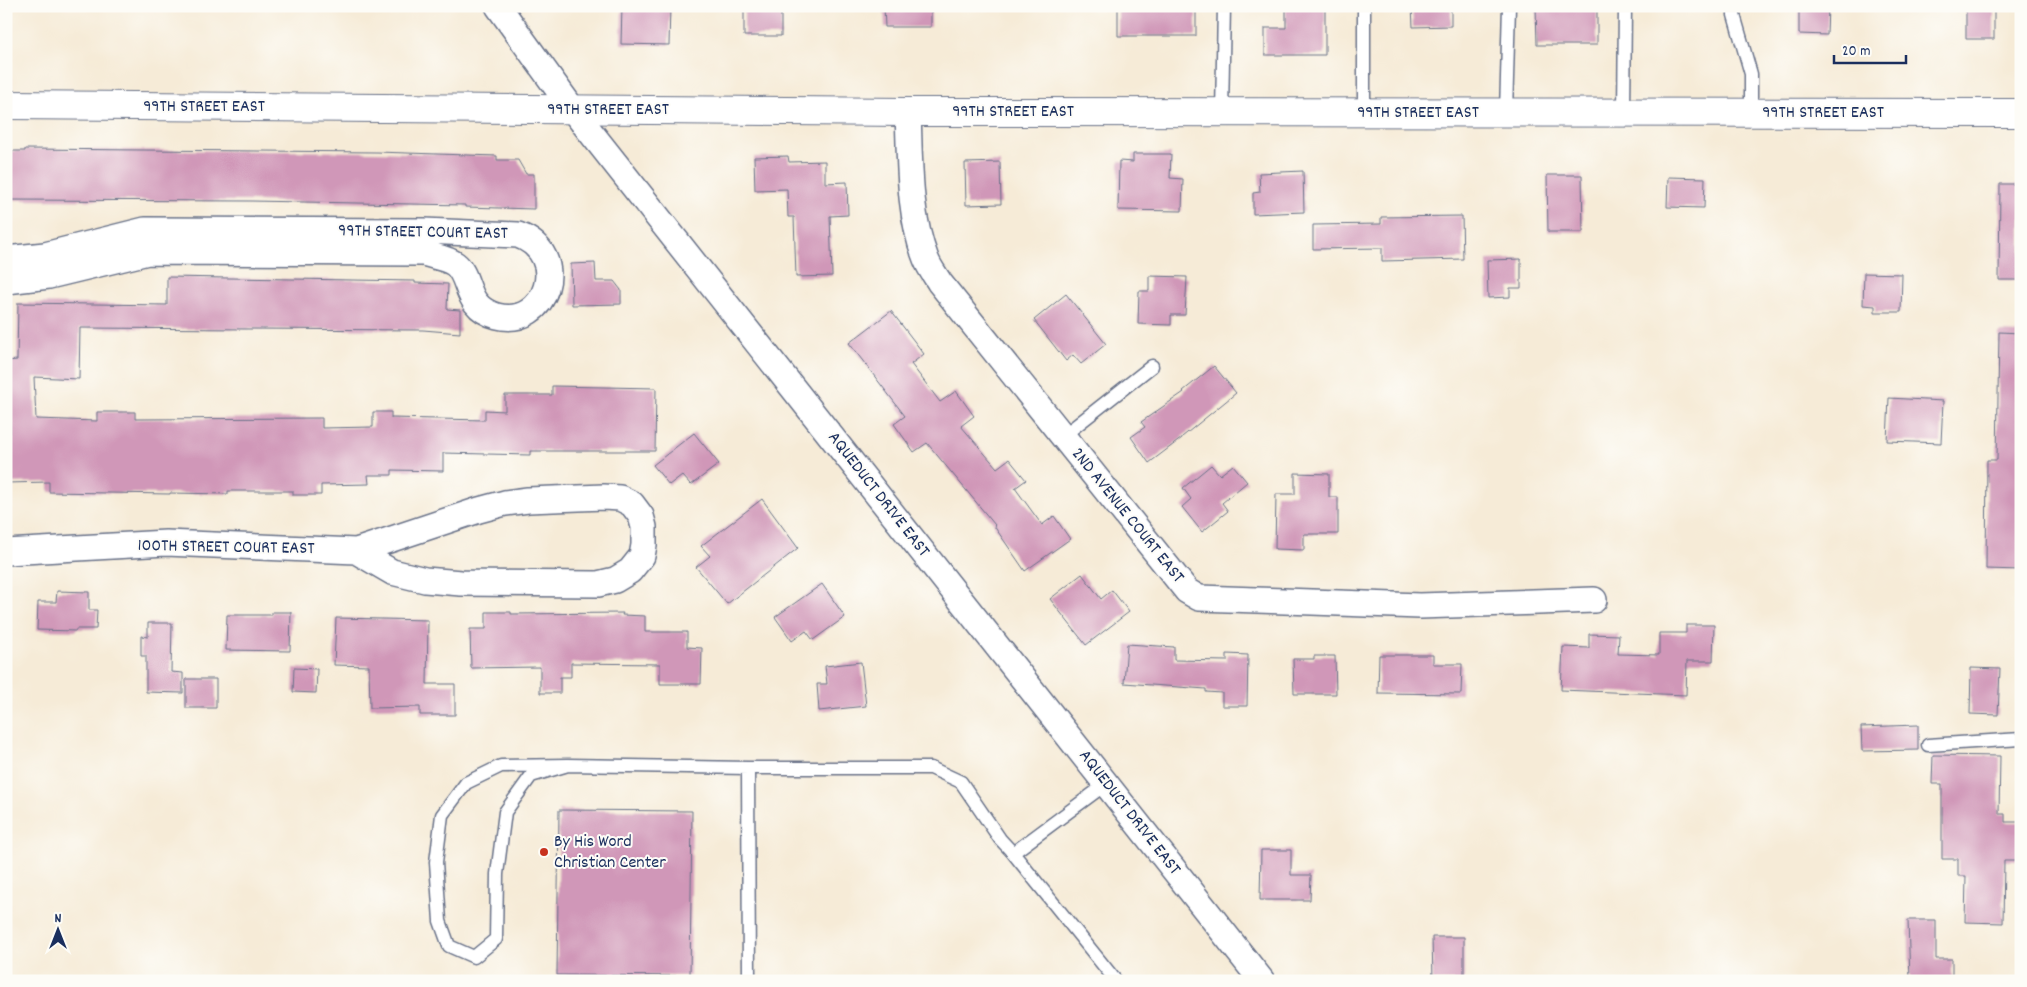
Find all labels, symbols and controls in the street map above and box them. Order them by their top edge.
scale bar [1834,32,1907,64]
text: 20 m [1842,41,1870,63]
street label: 99TH STREET EAST [143,95,265,120]
street label: 99TH STREET EAST [547,98,669,123]
street label: 99TH STREET EAST [952,100,1074,125]
street label: 99TH STREET EAST [1357,101,1479,126]
street label: 99TH STREET EAST [1762,101,1884,126]
street label: 99TH STREET COURT EAST [338,219,508,247]
street label: AQUEDUCT DRIVE EAST [821,427,935,563]
street label: 2ND AVENUE COURT EAST [1064,443,1190,589]
street label: 100TH STREET COURT EAST [137,534,315,562]
street label: AQUEDUCT DRIVE EAST [1072,745,1186,881]
place label: By His Word Christian Center [554,830,666,876]
marker: By His Word Christian Center [538,846,550,858]
north arrow [32,904,82,954]
text: N [55,909,62,929]

